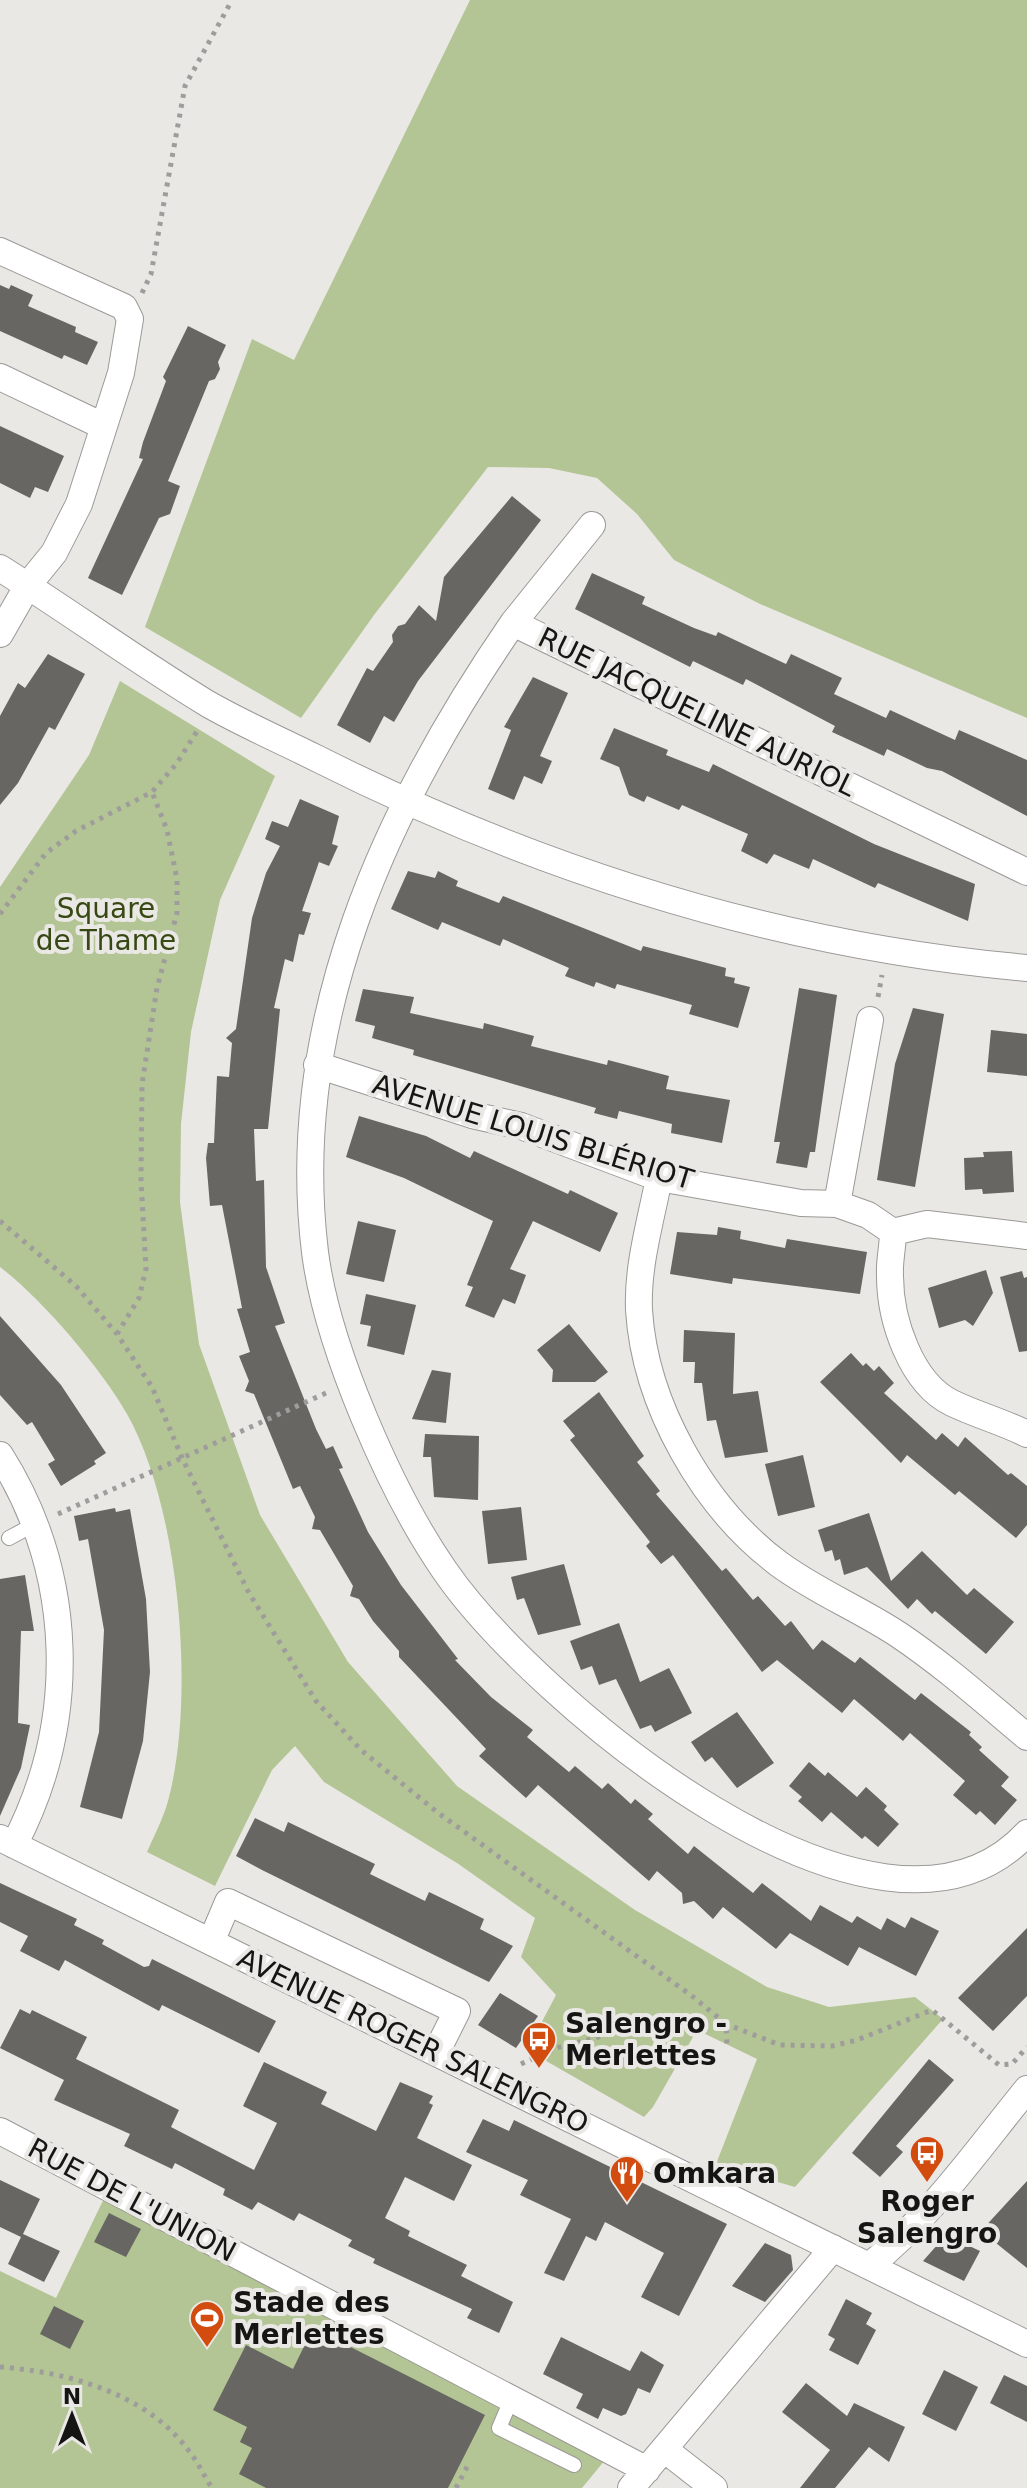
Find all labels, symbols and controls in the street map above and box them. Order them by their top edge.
street label: RUE JACQUELINE AURIOL [533,621,861,804]
park label: Square de Thame [36,892,176,957]
street label: AVENUE LOUIS BLÉRIOT [369,1066,699,1197]
street label: AVENUE ROGER SALENGRO [232,1941,594,2141]
place label: Salengro - Merlettes [565,2007,727,2072]
bus stop icon: Salengro - Merlettes [520,2020,558,2070]
street label: RUE DE L'UNION [22,2131,242,2269]
bus stop icon: Roger Salengro [908,2134,946,2184]
restaurant icon: Omkara [608,2154,646,2204]
place label: Omkara [653,2157,776,2190]
place label: Roger Salengro [857,2185,997,2250]
place label: Stade des Merlettes [233,2286,390,2351]
sports icon: Stade des Merlettes [188,2299,226,2349]
north arrow [32,2376,112,2456]
text: N [63,2384,81,2409]

